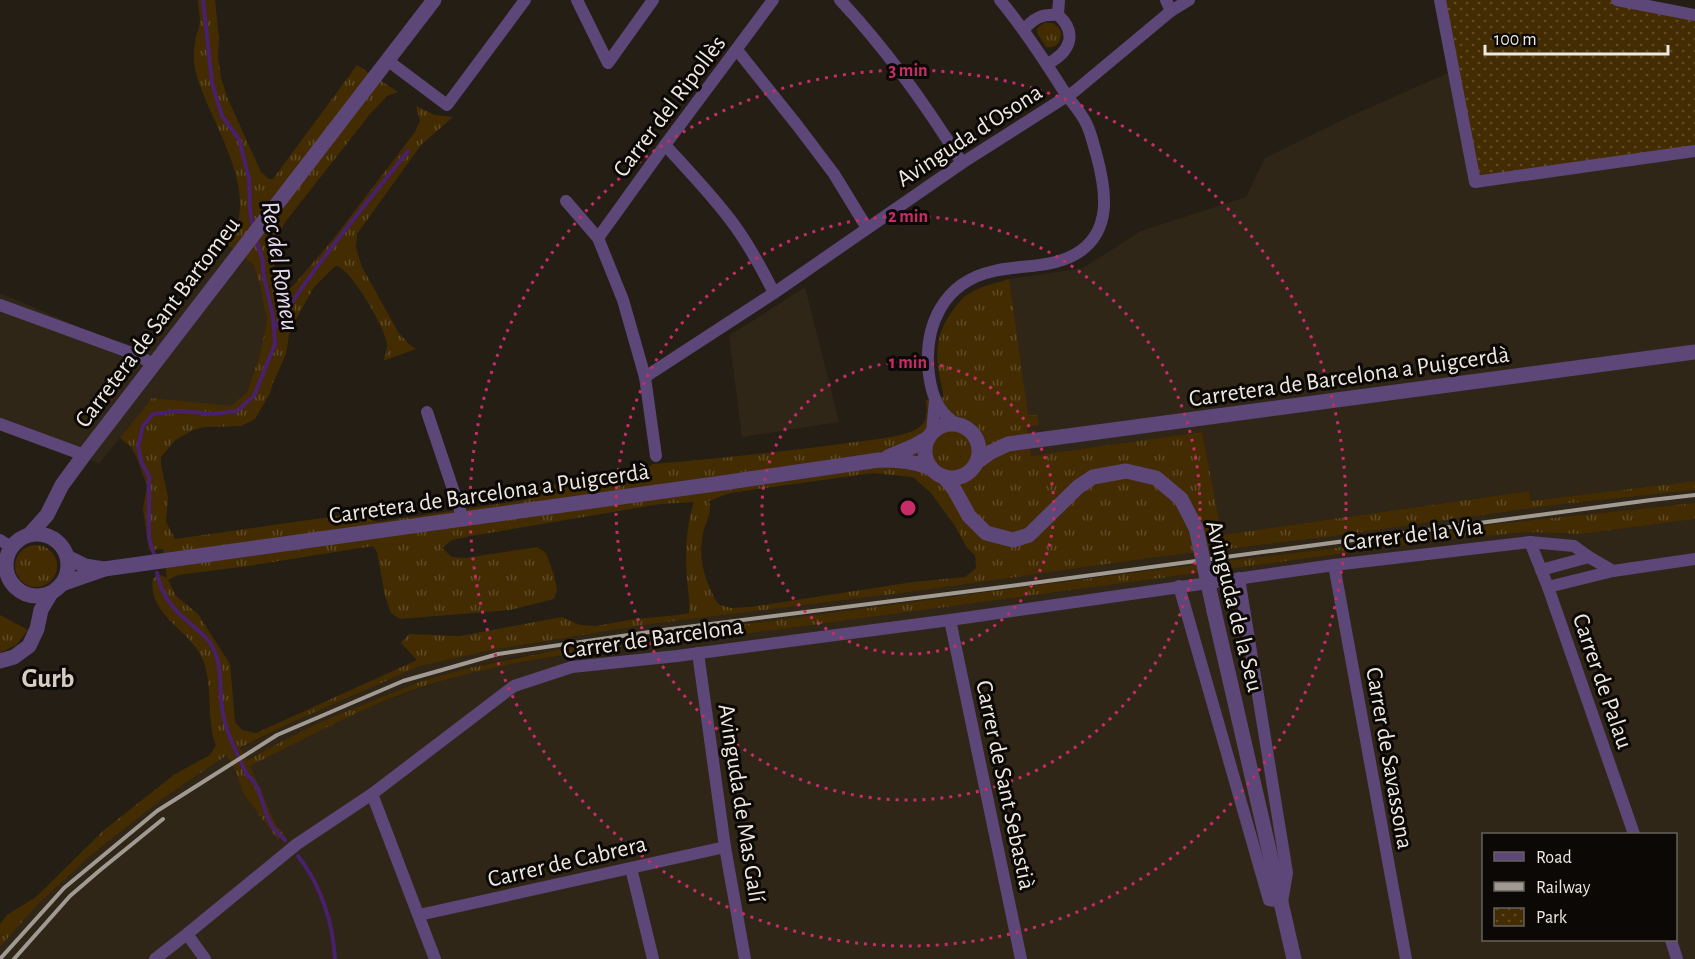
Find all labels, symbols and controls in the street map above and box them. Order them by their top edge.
scale bar [1485,18,1668,56]
text: 100 m [1494,31,1537,49]
street label: Carrer del Ripollès [609,32,731,182]
text: 3 min [888,62,928,80]
street label: Avinguda d'Osona [892,80,1047,192]
water label: Rec del Romeu [257,199,303,333]
text: 2 min [888,208,928,226]
street label: Carretera de Sant Bartomeu [71,213,245,432]
street label: Carretera de Barcelona a Puigcerdà [1187,343,1511,411]
text: 1 min [889,354,927,372]
street label: Carretera de Barcelona a Puigcerdà [327,460,651,528]
centre of rings [898,498,918,518]
street label: Carrer de la Via [1342,515,1484,555]
street label: Avinguda de la Seu [1201,518,1267,694]
street label: Carrer de Palau [1568,611,1636,752]
street label: Carrer de Barcelona [561,614,745,664]
district label: Gurb [22,665,74,692]
street label: Carrer de Savassona [1361,665,1417,851]
street label: Carrer de Sant Sebastià [971,678,1039,892]
street label: Avinguda de Mas Galí [713,702,769,904]
street label: Carrer de Cabrera [486,832,649,892]
legend [1482,833,1677,941]
text: Road [1536,849,1572,867]
text: Railway [1536,879,1591,897]
text: Park [1536,909,1568,927]

